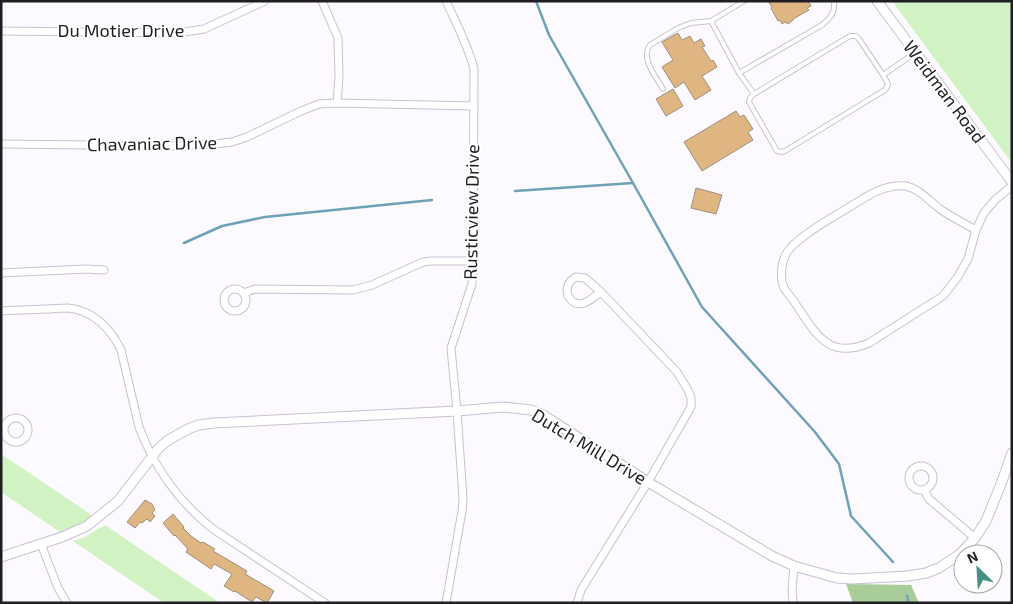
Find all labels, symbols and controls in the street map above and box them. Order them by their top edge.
street label: Du Motier Drive [58,19,184,41]
street label: Weidman Road [899,36,991,147]
street label: Chavaniac Drive [87,131,217,155]
street label: Rusticview Drive [459,144,483,280]
street label: Dutch Mill Drive [528,403,651,489]
north arrow [953,544,1003,594]
text: N [964,547,980,567]

